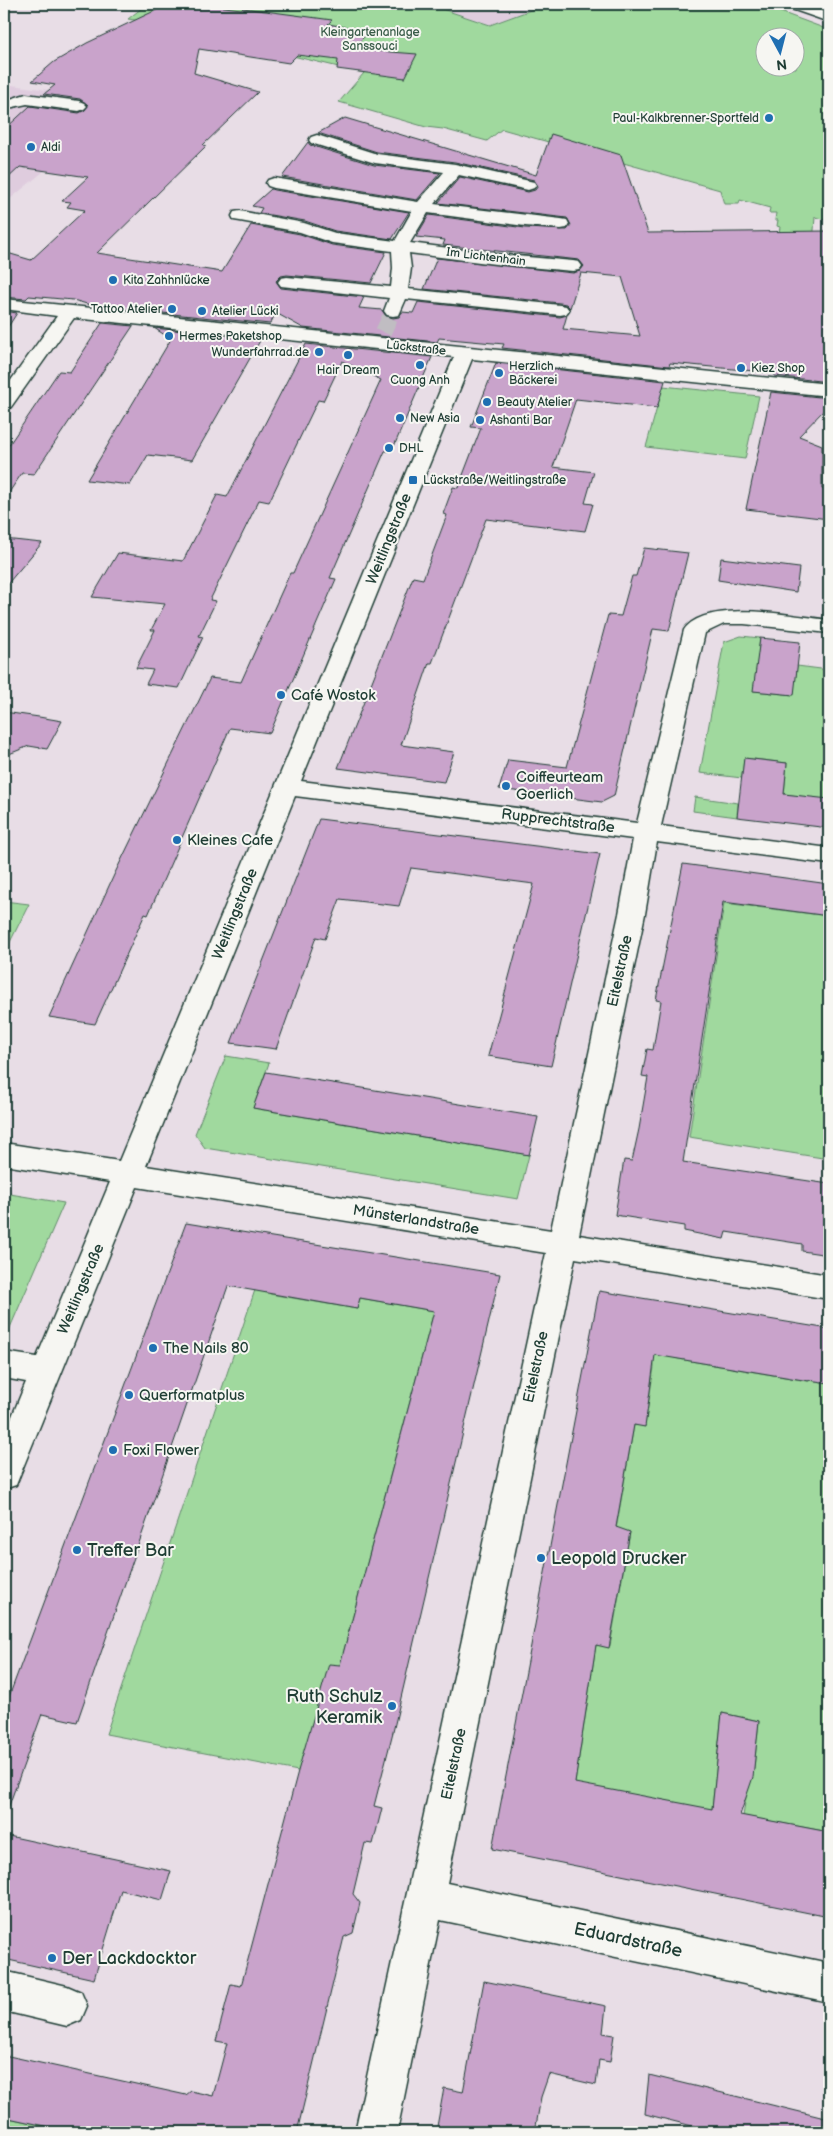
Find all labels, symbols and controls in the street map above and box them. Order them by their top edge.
park label: Kleingartenanlage Sanssouci [320,25,420,54]
north arrow [756,28,806,78]
text: N [775,55,788,73]
place label: Paul-Kalkbrenner-Sportfeld [612,111,759,126]
marker: Paul-Kalkbrenner-Sportfeld [763,112,775,124]
place label: Aldi [41,140,61,155]
marker: Aldi [25,141,37,153]
street label: Im Lichtenhain [445,245,527,269]
place label: Kita Zahhnlücke [123,273,210,288]
marker: Kita Zahhnlücke [107,274,119,286]
place label: Tattoo Atelier [91,302,163,317]
marker: Tattoo Atelier [166,303,178,315]
place label: Atelier Lücki [212,304,279,319]
marker: Atelier Lücki [196,305,208,317]
place label: Hermes Paketshop [179,329,282,344]
marker: Hermes Paketshop [163,330,175,342]
street label: Lückstraße [385,337,447,359]
place label: Wunderfahrrad.de [211,345,309,360]
marker: Wunderfahrrad.de [313,346,325,358]
marker: Hair Dream [342,349,354,361]
marker: Cuong Anh [414,359,426,371]
place label: Herzlich Bäckerei [509,359,557,388]
place label: Kiez Shop [751,361,805,376]
marker: Kiez Shop [735,362,747,374]
place label: Hair Dream [317,363,379,378]
marker: Herzlich Bäckerei [493,367,505,379]
place label: Cuong Anh [390,373,450,388]
place label: Beauty Atelier [497,395,573,410]
marker: Beauty Atelier [481,396,493,408]
place label: New Asia [410,411,460,426]
marker: New Asia [394,412,406,424]
place label: Ashanti Bar [490,413,553,428]
marker: Ashanti Bar [474,414,486,426]
place label: DHL [399,441,424,456]
marker: DHL [383,442,395,454]
place label: Lückstraße/Weitlingstraße [423,473,566,488]
marker: Lückstraße/Weitlingstraße [407,474,419,486]
street label: Weitlingstraße [362,491,416,587]
place label: Café Wostok [291,686,376,705]
marker: Café Wostok [275,689,287,701]
place label: Coiffeurteam Goerlich [516,768,603,804]
marker: Coiffeurteam Goerlich [500,780,512,792]
street label: Rupprechtstraße [500,805,616,837]
place label: Kleines Cafe [187,831,273,850]
marker: Kleines Cafe [171,834,183,846]
street label: Weitlingstraße [208,866,262,962]
street label: Eitelstraße [603,933,637,1009]
street label: Münsterlandstraße [352,1201,481,1239]
street label: Weitlingstraße [53,1241,109,1337]
street label: Eitelstraße [519,1329,553,1405]
place label: The Nails 80 [163,1339,249,1358]
marker: The Nails 80 [147,1342,159,1354]
place label: Querformatplus [139,1386,245,1405]
marker: Querformatplus [123,1389,135,1401]
place label: Foxi Flower [123,1441,200,1460]
marker: Foxi Flower [107,1444,119,1456]
place label: Treffer Bar [87,1540,174,1561]
marker: Treffer Bar [71,1544,83,1556]
place label: Leopold Drucker [551,1548,687,1569]
marker: Leopold Drucker [535,1552,547,1564]
place label: Ruth Schulz Keramik [286,1686,382,1728]
marker: Ruth Schulz Keramik [386,1700,398,1712]
street label: Eitelstraße [437,1726,471,1802]
street label: Eduardstraße [572,1918,684,1962]
place label: Der Lackdocktor [62,1948,197,1969]
marker: Der Lackdocktor [46,1952,58,1964]

